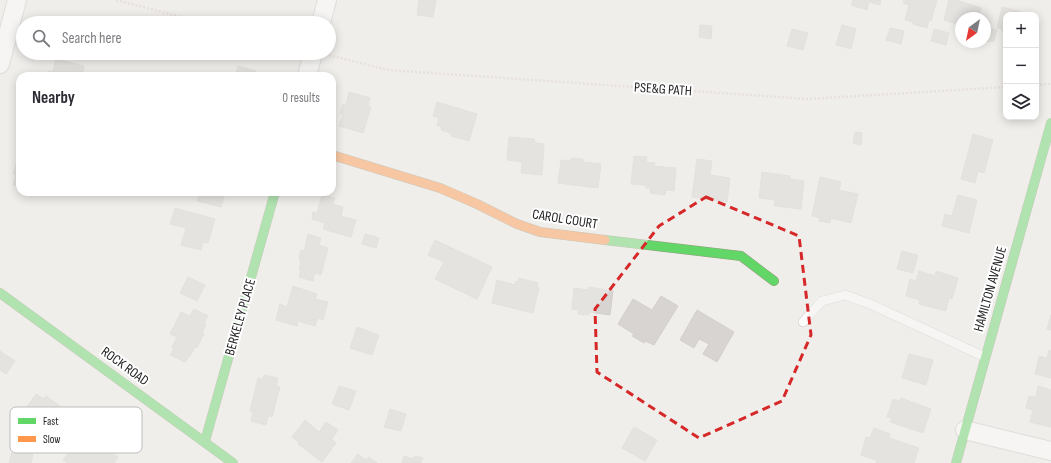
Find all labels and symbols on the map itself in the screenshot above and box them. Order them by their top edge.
north arrow [955,12,991,48]
street label: PSE&G PATH [634,79,692,99]
street label: CAROL COURT [531,205,599,233]
street label: HAMILTON AVENUE [970,244,1010,334]
street label: BERKELEY PLACE [221,276,259,357]
street label: ROCK ROAD [98,343,152,389]
legend [10,407,142,453]
text: Fast [43,415,59,428]
text: Slow [43,433,60,446]

